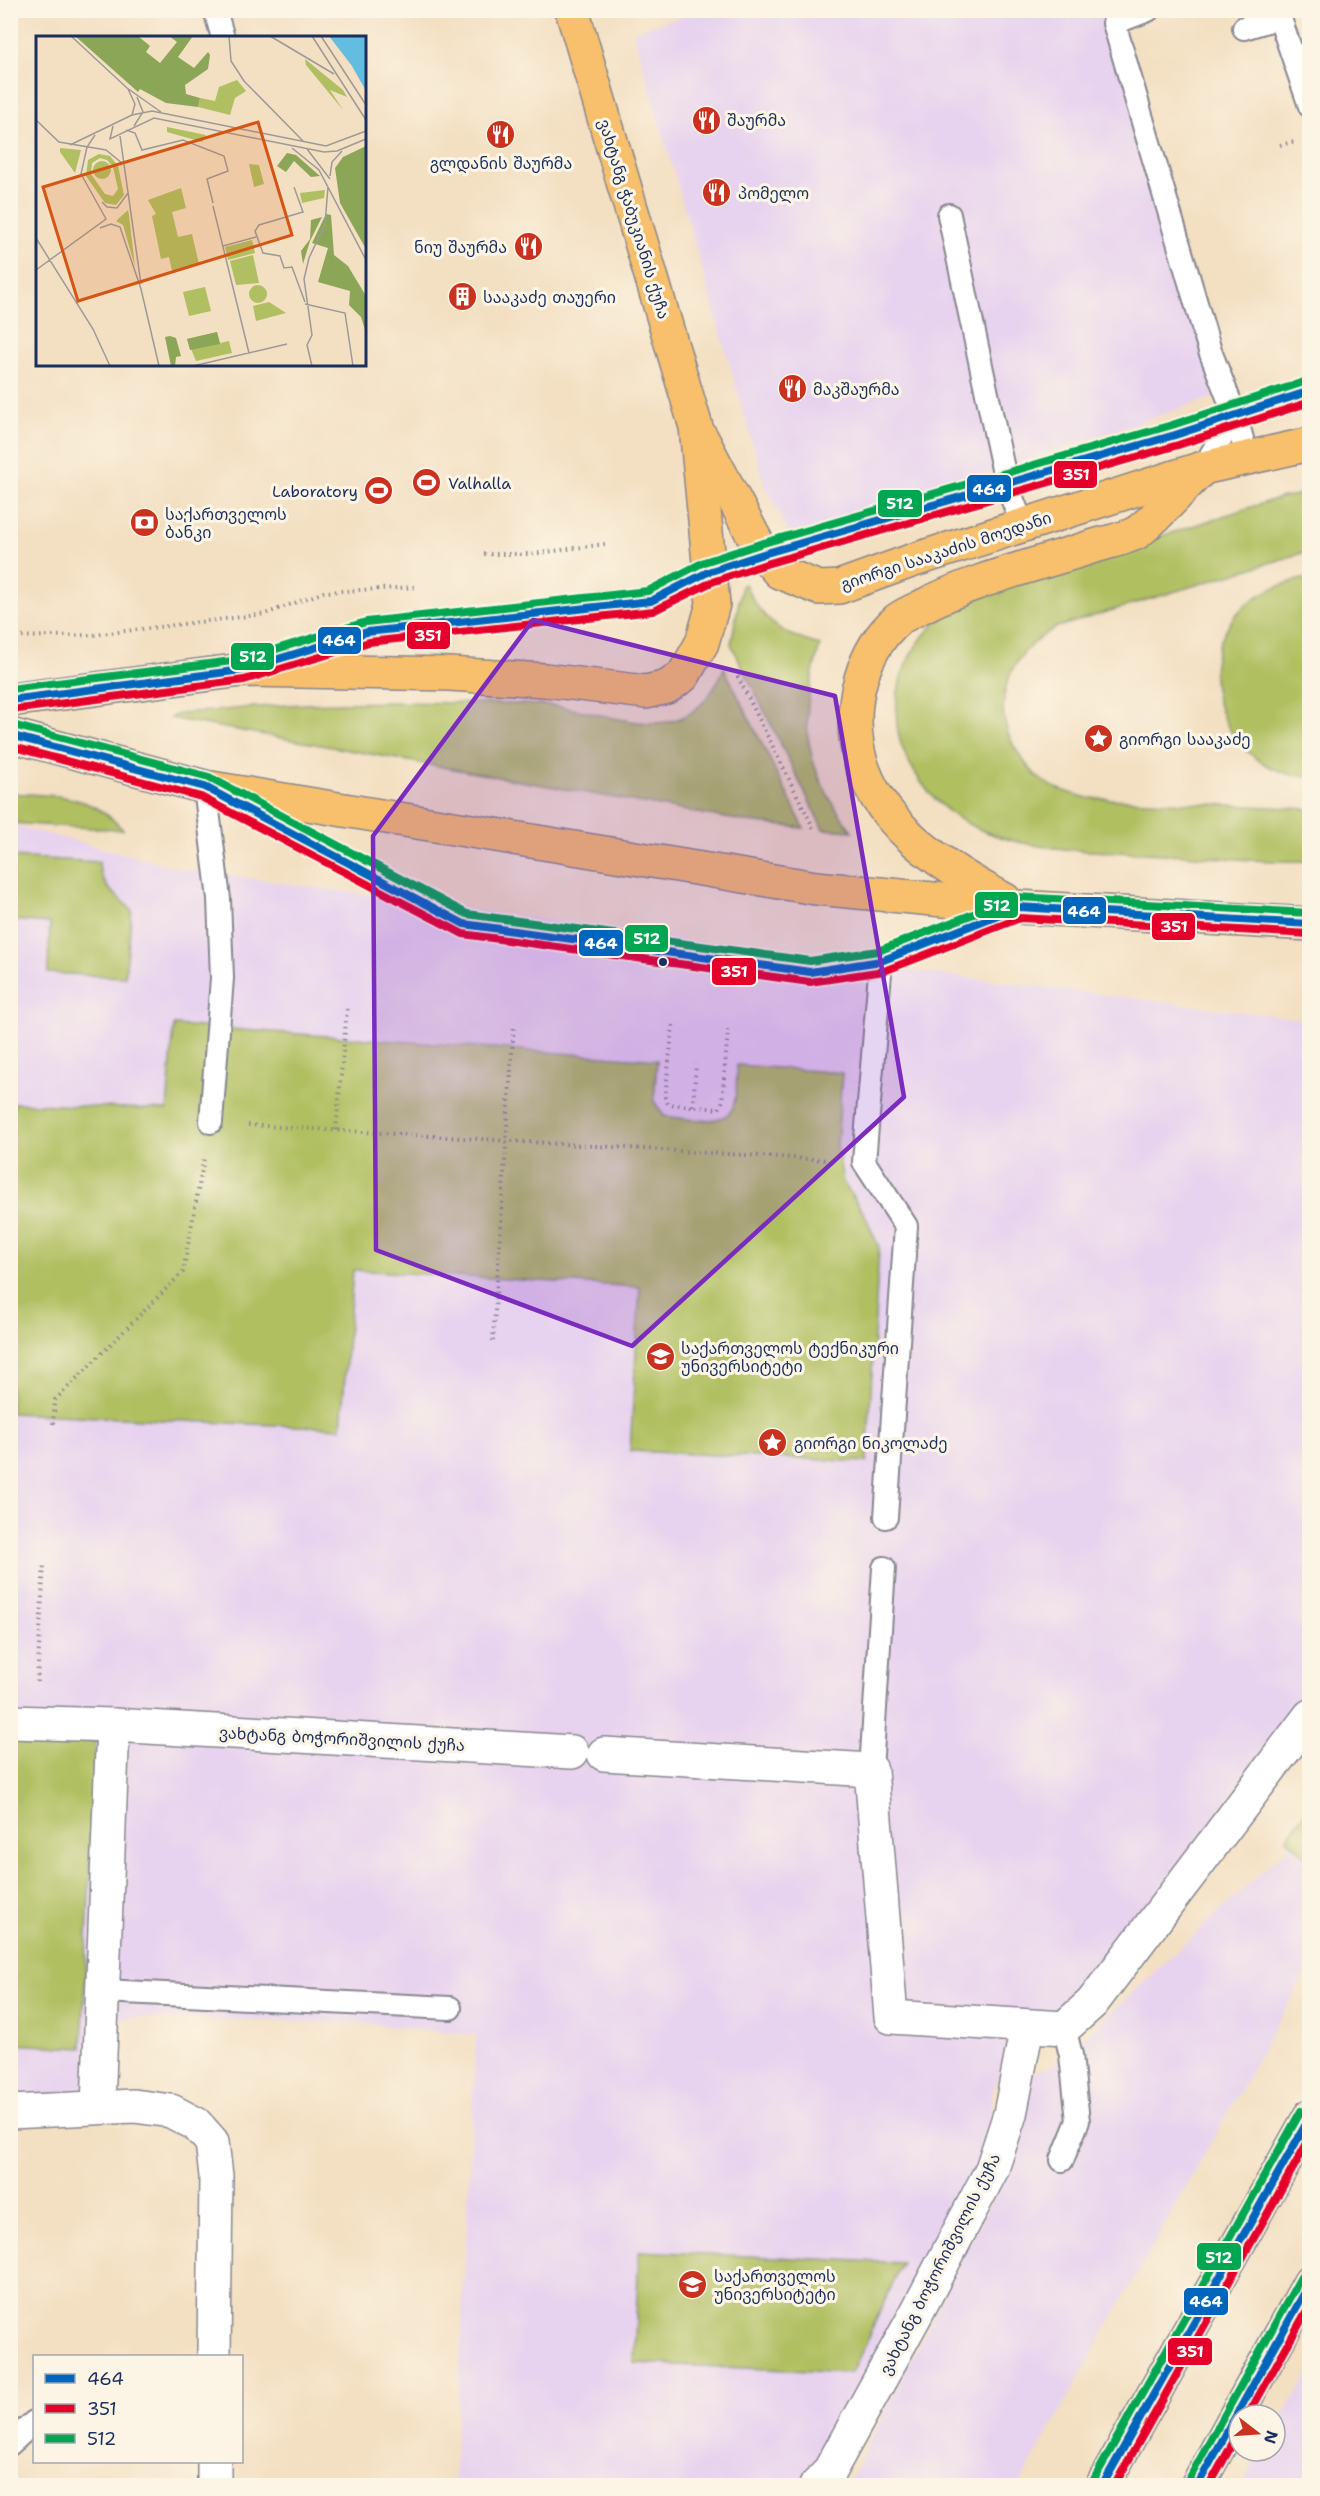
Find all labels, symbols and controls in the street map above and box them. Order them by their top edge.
inset map [36,36,366,366]
restaurant icon: შაურმა [690,104,722,136]
place label: შაურმა [727,110,786,131]
street label: ვახტანგ ჭაბუკიანის ქუჩა [594,116,674,322]
restaurant icon: გლდანის შაურმა [485,119,517,151]
place label: გლდანის შაურმა [430,153,572,174]
restaurant icon: პომელო [701,177,733,209]
place label: პომელო [738,183,809,204]
restaurant icon: ნიუ შაურმა [512,231,544,263]
place label: ნიუ შაურმა [414,237,507,258]
building icon: სააკაძე თაუერი [446,281,478,313]
place label: სააკაძე თაუერი [483,287,616,308]
restaurant icon: მაკშაურმა [776,373,808,405]
place label: მაკშაურმა [813,379,900,400]
line badge: 351 [1053,460,1098,489]
text: 351 [1062,464,1090,485]
sports icon: Valhalla [411,467,443,499]
place label: Valhalla [448,473,511,494]
line badge: 464 [966,474,1012,503]
sports icon: Laboratory [363,475,395,507]
text: 464 [972,479,1006,500]
place label: Laboratory [272,481,358,502]
line badge: 512 [877,489,923,518]
text: 512 [886,493,914,514]
place label: საქართველოს ბანკი [165,504,287,543]
bank icon: საქართველოს ბანკი [128,507,160,539]
street label: გიორგი სააკაძის მოედანი [838,507,1054,595]
line badge: 351 [406,621,451,650]
text: 351 [414,625,442,646]
line badge: 464 [317,626,362,655]
text: 464 [322,630,356,651]
line badge: 512 [230,642,275,671]
text: 512 [239,646,267,667]
place icon: გიორგი სააკაძე [1082,723,1114,755]
place label: გიორგი სააკაძე [1119,729,1251,750]
line badge: 512 [974,891,1019,919]
text: 512 [983,895,1011,916]
line badge: 464 [1062,896,1107,925]
text: 464 [1067,901,1101,922]
line badge: 351 [1151,912,1196,941]
text: 351 [1160,916,1188,937]
line badge: 512 [624,924,669,953]
text: 512 [633,928,661,949]
line badge: 464 [578,929,624,957]
text: 464 [584,933,618,954]
unlabelled marker [657,956,669,968]
line badge: 351 [711,957,757,986]
text: 351 [720,961,748,982]
place label: საქართველოს ტექნიკური უნივერსიტეტი [681,1338,899,1377]
school or university icon: საქართველოს ტექნიკური უნივერსიტეტი [644,1341,676,1373]
place icon: გიორგი ნიკოლაძე [757,1427,789,1459]
place label: გიორგი ნიკოლაძე [794,1433,948,1454]
street label: ვახტანგ ბოჭორიშვილის ქუჩა [219,1722,465,1756]
street label: ვახტანგ ბოჭორიშვილის ქუჩა [875,2150,1005,2378]
line badge: 512 [1196,2242,1242,2271]
text: 512 [1205,2247,1233,2268]
place label: საქართველოს უნივერსიტეტი [714,2266,836,2305]
school or university icon: საქართველოს უნივერსიტეტი [677,2269,709,2301]
line badge: 464 [1183,2287,1229,2316]
text: 464 [1189,2291,1223,2312]
line badge: 351 [1167,2337,1213,2366]
text: 351 [1176,2341,1204,2362]
legend [33,2355,243,2463]
text: 464 [87,2367,124,2391]
text: 351 [87,2397,117,2421]
north arrow [1227,2403,1287,2463]
text: 512 [87,2427,116,2451]
text: N [1259,2428,1283,2446]

